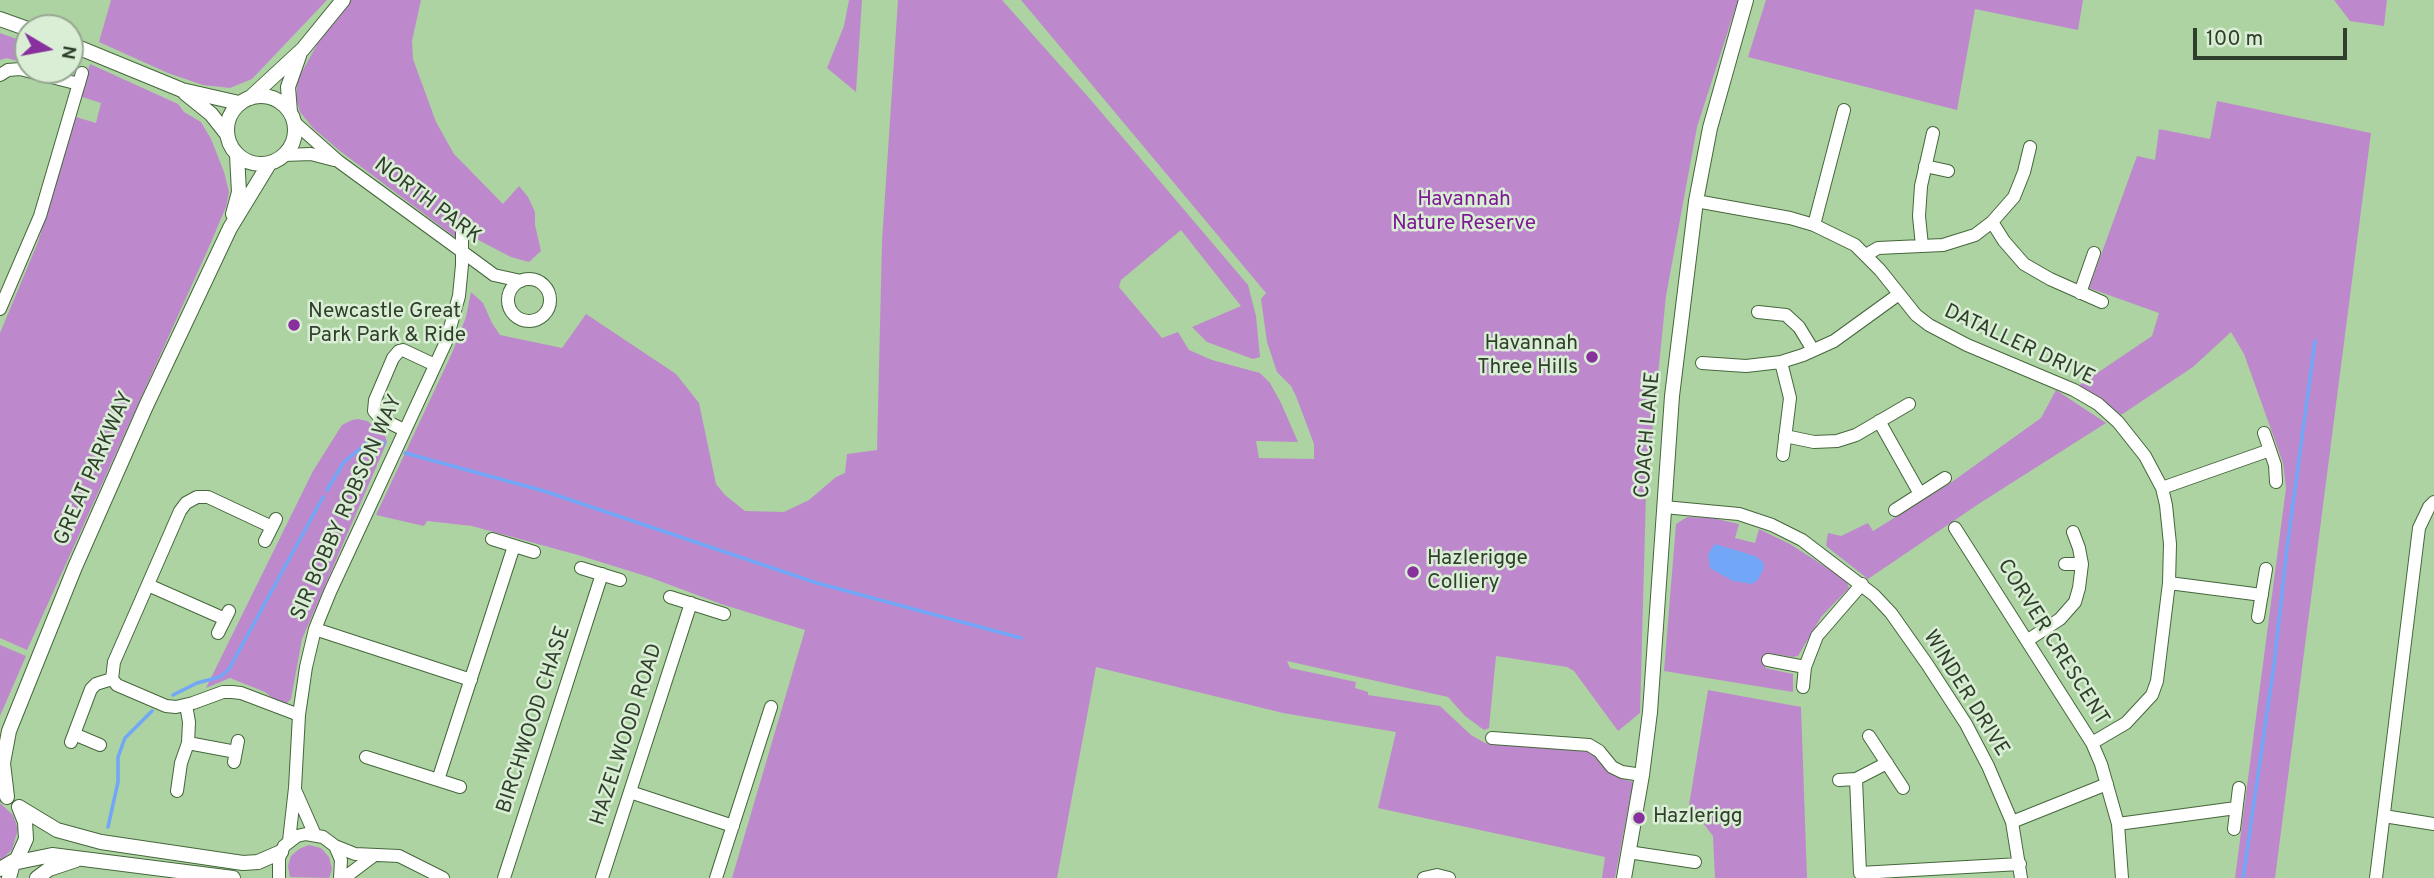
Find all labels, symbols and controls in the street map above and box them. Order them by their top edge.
north arrow [14,14,84,84]
scale bar [2196,14,2350,58]
text: 100 m [2206,26,2263,53]
text: N [55,43,81,61]
street label: NORTH PARK [368,153,486,251]
park label: Havannah Nature Reserve [1392,188,1536,238]
place label: Newcastle Great Park Park & Ride [308,300,466,350]
street label: DATALLER DRIVE [1940,300,2098,392]
marker: Newcastle Great Park Park & Ride [286,317,302,333]
place label: Havannah Three Hills [1477,332,1578,382]
marker: Havannah Three Hills [1584,349,1600,365]
street label: COACH LANE [1631,371,1667,499]
street label: GREAT PARKWAY [50,388,140,550]
street label: SIR BOBBY ROBSON WAY [287,391,409,625]
place label: Hazlerigge Colliery [1427,547,1528,597]
street label: CORVER CRESCENT [1991,555,2113,731]
marker: Hazlerigge Colliery [1405,564,1421,580]
street label: BIRCHWOOD CHASE [493,623,577,817]
street label: WINDER DRIVE [1916,626,2014,762]
street label: HAZELWOOD ROAD [587,641,669,829]
place label: Hazlerigg [1653,805,1743,831]
marker: Hazlerigg [1631,810,1647,826]

